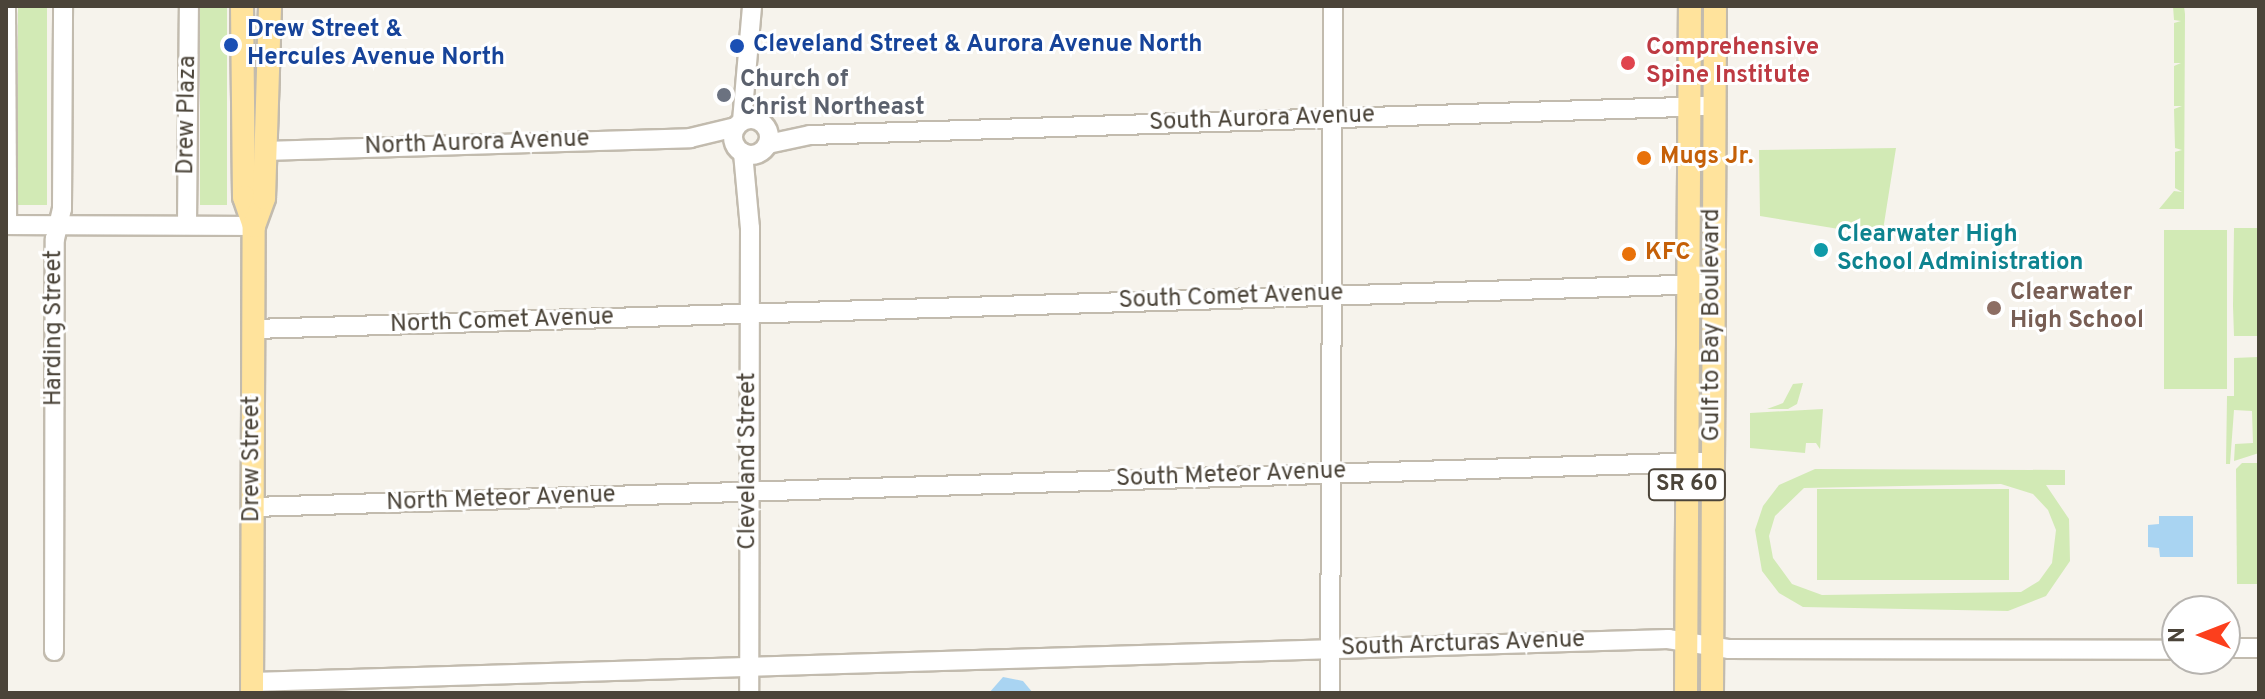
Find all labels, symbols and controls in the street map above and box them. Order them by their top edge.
place label: Drew Street & Hercules Avenue North [247,17,506,73]
place label: Cleveland Street & Aurora Avenue North [753,32,1204,60]
place label: Comprehensive Spine Institute [1646,35,1819,91]
marker: Drew Street & Hercules Avenue North [222,36,240,54]
marker: Cleveland Street & Aurora Avenue North [728,37,746,55]
marker: Comprehensive Spine Institute [1617,52,1639,74]
street label: Drew Plaza [173,55,203,175]
place label: Church of Christ Northeast [740,67,925,123]
marker: Church of Christ Northeast [715,86,733,104]
street label: South Aurora Avenue [1148,102,1376,138]
street label: North Aurora Avenue [363,126,591,162]
place label: Mugs Jr. [1660,144,1754,172]
marker: Mugs Jr. [1635,149,1653,167]
street label: Gulf to Bay Boulevard [1699,208,1727,442]
place label: Clearwater High School Administration [1837,222,2085,278]
place label: KFC [1645,240,1691,268]
marker: Clearwater High School Administration [1812,241,1830,259]
marker: KFC [1620,245,1638,263]
street label: Harding Street [41,250,69,406]
street label: South Comet Avenue [1118,280,1344,316]
place label: Clearwater High School [2010,280,2144,336]
marker: Clearwater High School [1985,299,2003,317]
street label: North Comet Avenue [389,304,615,340]
street label: Cleveland Street [735,372,763,550]
street label: Drew Street [239,396,267,522]
street label: South Meteor Avenue [1115,458,1347,494]
road number: SR 60 [1647,467,1727,503]
street label: North Meteor Avenue [385,482,617,518]
north arrow [2161,595,2241,675]
street label: South Arcturas Avenue [1340,626,1586,664]
text: N [2165,627,2192,643]

